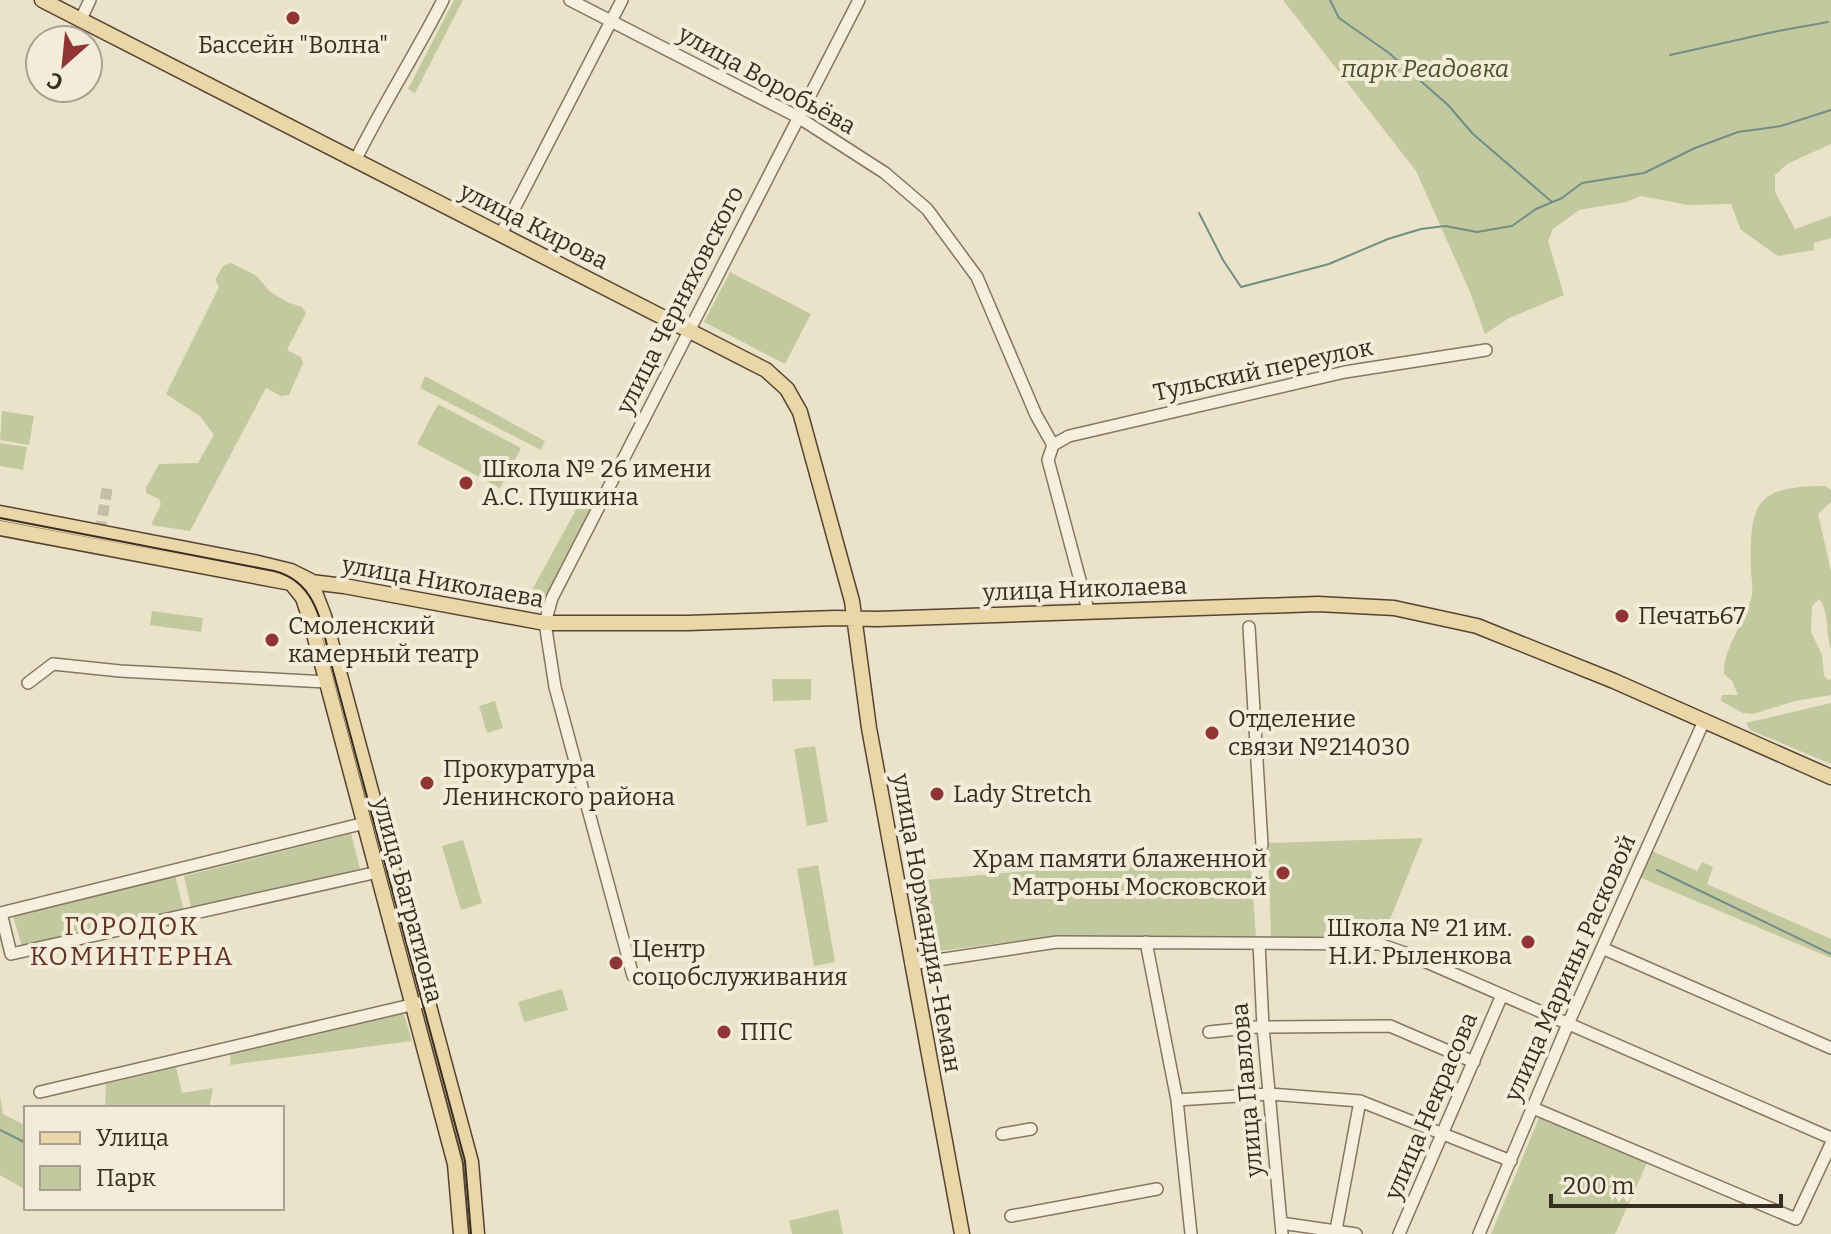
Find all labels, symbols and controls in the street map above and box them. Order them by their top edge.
marker: Бассейн "Волна" [284,9,302,27]
street label: улица Воробьёва [672,19,861,140]
north arrow [24,24,104,104]
place label: Бассейн "Волна" [198,31,388,59]
park label: парк Реадовка [1340,55,1509,83]
text: С [43,66,67,97]
street label: улица Кирова [454,176,613,275]
street label: улица Черняховского [610,181,750,419]
street label: Тульский переулок [1151,333,1375,407]
place label: Школа № 26 имени А.С. Пушкина [482,455,711,511]
marker: Школа № 26 имени А.С. Пушкина [457,474,475,492]
street label: улица Николаева [339,550,546,614]
street label: улица Николаева [981,571,1188,607]
place label: Печать67 [1638,602,1745,630]
marker: Печать67 [1613,607,1631,625]
place label: Смоленский камерный театр [288,612,479,668]
marker: Смоленский камерный театр [263,631,281,649]
place label: Отделение связи №214030 [1228,705,1410,761]
marker: Отделение связи №214030 [1203,724,1221,742]
place label: Прокуратура Ленинского района [443,755,675,811]
street label: улица Нормандия-Неман [887,770,967,1075]
marker: Прокуратура Ленинского района [418,774,436,792]
place label: Lady Stretch [953,780,1092,808]
marker: Lady Stretch [928,785,946,803]
street label: улица Багратиона [367,793,449,1006]
street label: улица Марины Расковой [1498,830,1642,1107]
place label: Храм памяти блаженной Матроны Московской [972,845,1267,901]
marker: Храм памяти блаженной Матроны Московской [1274,864,1292,882]
district label: ГОРОДОК КОМИНТЕРНА [30,911,234,972]
place label: Школа № 21 им. Н.И. Рыленкова [1327,914,1512,970]
marker: Школа № 21 им. Н.И. Рыленкова [1519,933,1537,951]
place label: Центр соцобслуживания [632,935,848,991]
marker: Центр соцобслуживания [607,954,625,972]
street label: улица Павлова [1225,1002,1269,1179]
street label: улица Некрасова [1378,1008,1483,1205]
place label: ППС [740,1018,793,1046]
marker: ППС [715,1023,733,1041]
legend [24,1106,284,1210]
text: Улица [96,1124,169,1152]
scale bar [1551,1158,1781,1208]
text: Парк [96,1164,156,1192]
text: 200 m [1563,1172,1635,1200]

